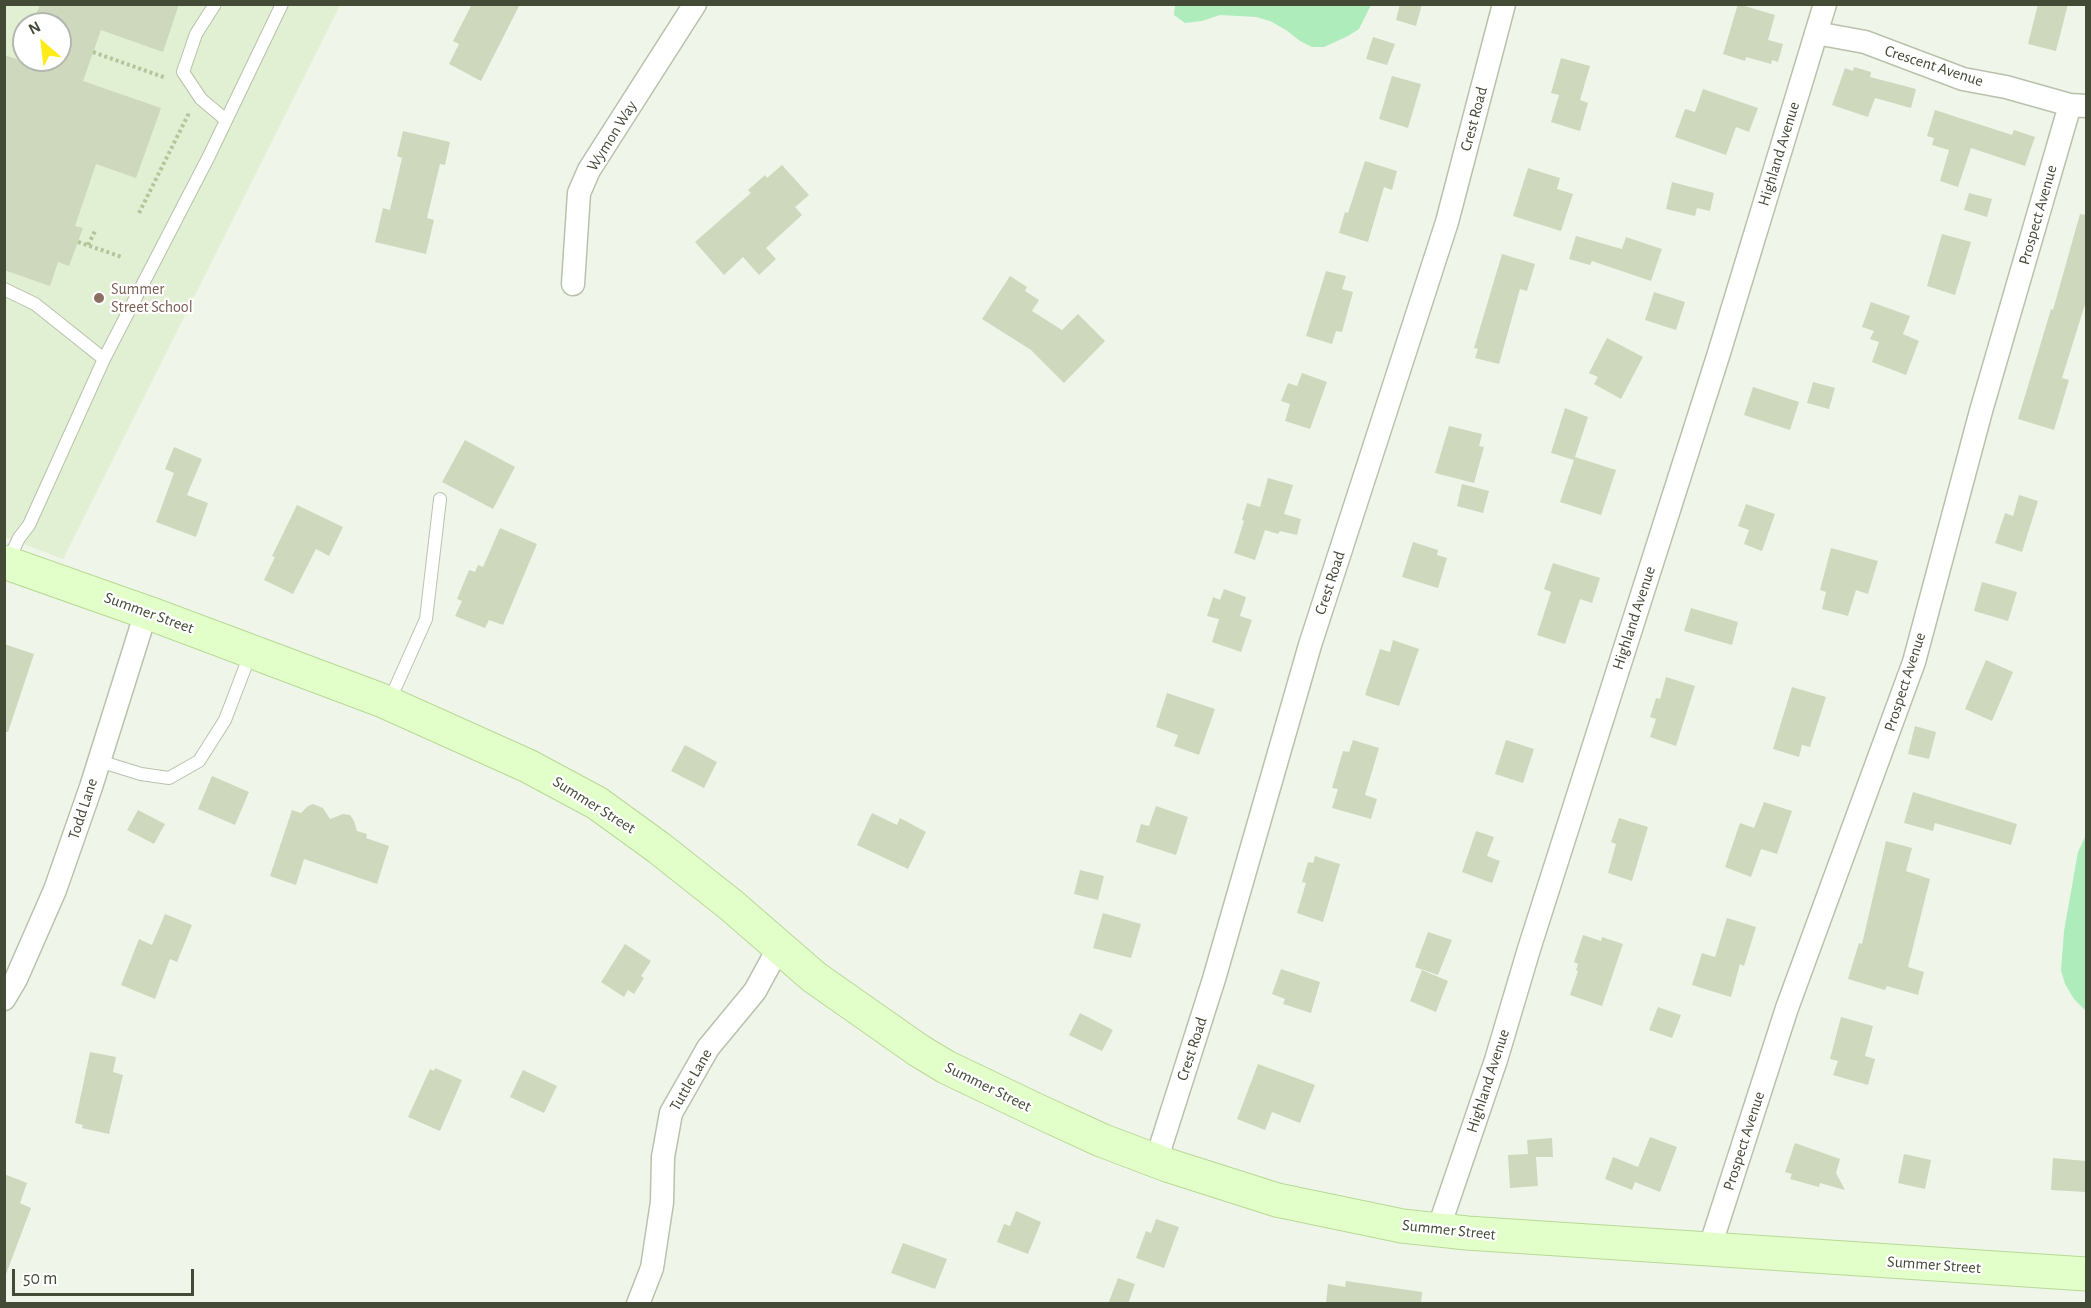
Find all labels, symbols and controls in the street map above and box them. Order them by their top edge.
north arrow [12,12,72,72]
text: N [26,18,43,38]
street label: Crescent Avenue [1882,41,1986,91]
street label: Crest Road [1456,85,1492,153]
street label: Wymon Way [583,97,641,175]
street label: Highland Avenue [1754,100,1804,208]
street label: Prospect Avenue [2015,163,2061,267]
place label: Summer Street School [111,279,193,317]
marker: Summer Street School [92,291,106,305]
street label: Crest Road [1311,549,1349,617]
street label: Highland Avenue [1608,564,1660,672]
street label: Summer Street [102,588,196,638]
street label: Prospect Avenue [1880,630,1930,734]
street label: Summer Street [549,772,639,838]
street label: Todd Lane [64,776,102,842]
street label: Crest Road [1173,1015,1211,1083]
street label: Highland Avenue [1462,1027,1514,1135]
street label: Tuttle Lane [666,1046,716,1114]
street label: Summer Street [942,1058,1034,1116]
street label: Prospect Avenue [1719,1089,1769,1193]
street label: Summer Street [1401,1216,1497,1244]
street label: Summer Street [1887,1252,1981,1278]
scale bar [15,1257,196,1295]
text: 50 m [23,1270,57,1288]

